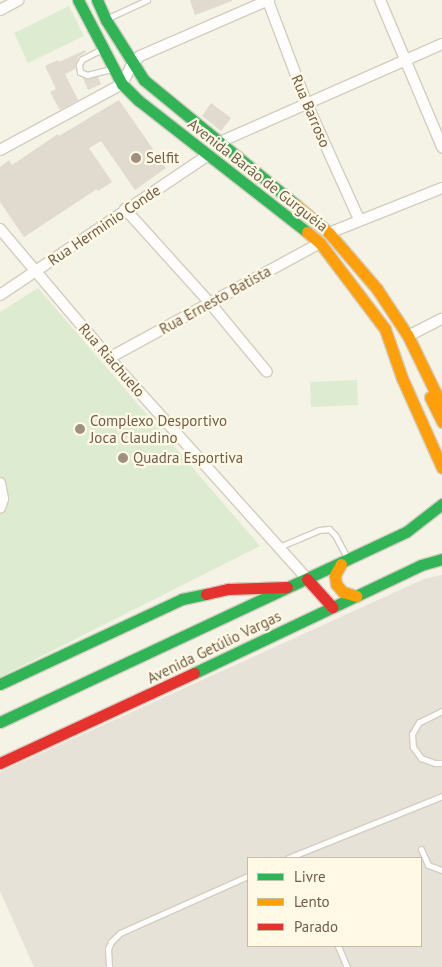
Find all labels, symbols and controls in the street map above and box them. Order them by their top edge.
street label: Rua Barroso [288,72,334,150]
street label: Avenida Barão de Gurguéia [184,115,332,235]
place label: Selfit [146,149,179,167]
marker: Selfit [130,152,142,164]
street label: Rua Herminio Conde [44,181,164,269]
street label: Rua Ernesto Batista [156,262,274,338]
street label: Rua Riachuelo [75,319,149,401]
place label: Complexo Desportivo Joca Claudino [90,411,227,446]
marker: Complexo Desportivo Joca Claudino [74,423,86,435]
place label: Quadra Esportiva [133,449,243,467]
marker: Quadra Esportiva [117,452,129,464]
street label: Avenida Getúlio Vargas [144,607,284,687]
legend [247,857,422,947]
text: Livre [294,867,326,886]
text: Lento [294,892,330,911]
text: Parado [294,917,338,936]

